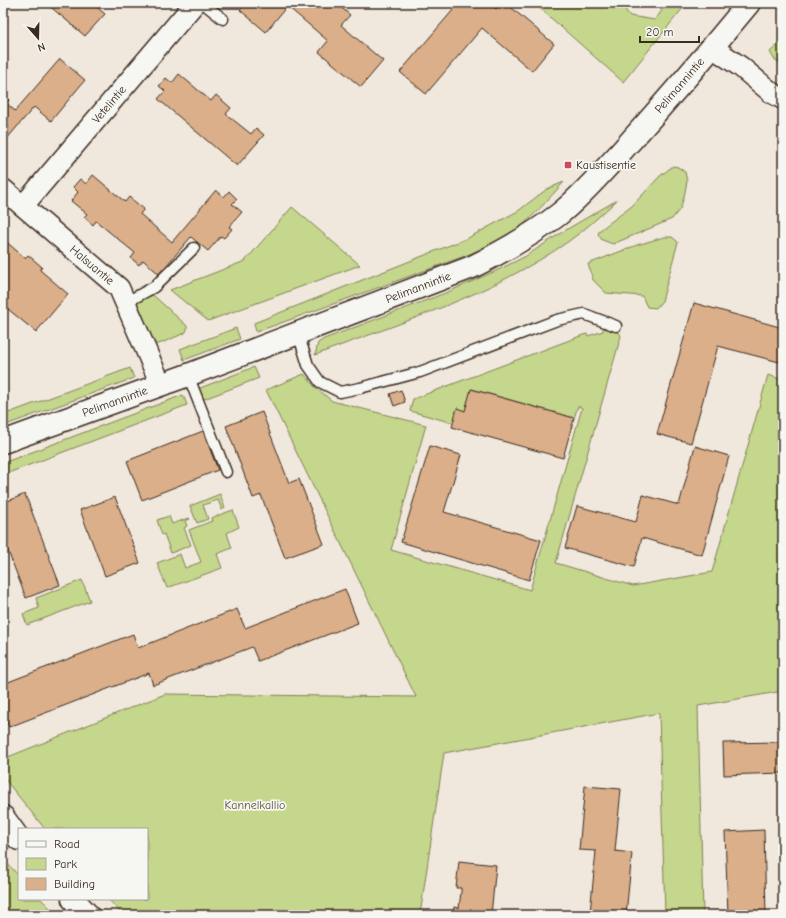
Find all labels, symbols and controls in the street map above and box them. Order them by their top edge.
north arrow [18,18,58,58]
scale bar [640,18,699,44]
text: 20 m [646,25,674,39]
text: N [36,40,47,54]
street label: Pelimannintie [652,55,707,116]
street label: Vetelintie [89,83,129,126]
place label: Kaustisentie [576,158,636,172]
marker: Kaustisentie [563,160,573,170]
street label: Halsuantie [67,242,117,288]
street label: Pelimannintie [384,269,453,306]
street label: Pelimannintie [80,383,150,420]
park label: Kannelkallio [225,798,285,812]
legend [18,828,148,900]
text: Road [54,837,80,851]
text: Park [54,857,77,871]
text: Building [54,877,95,891]

